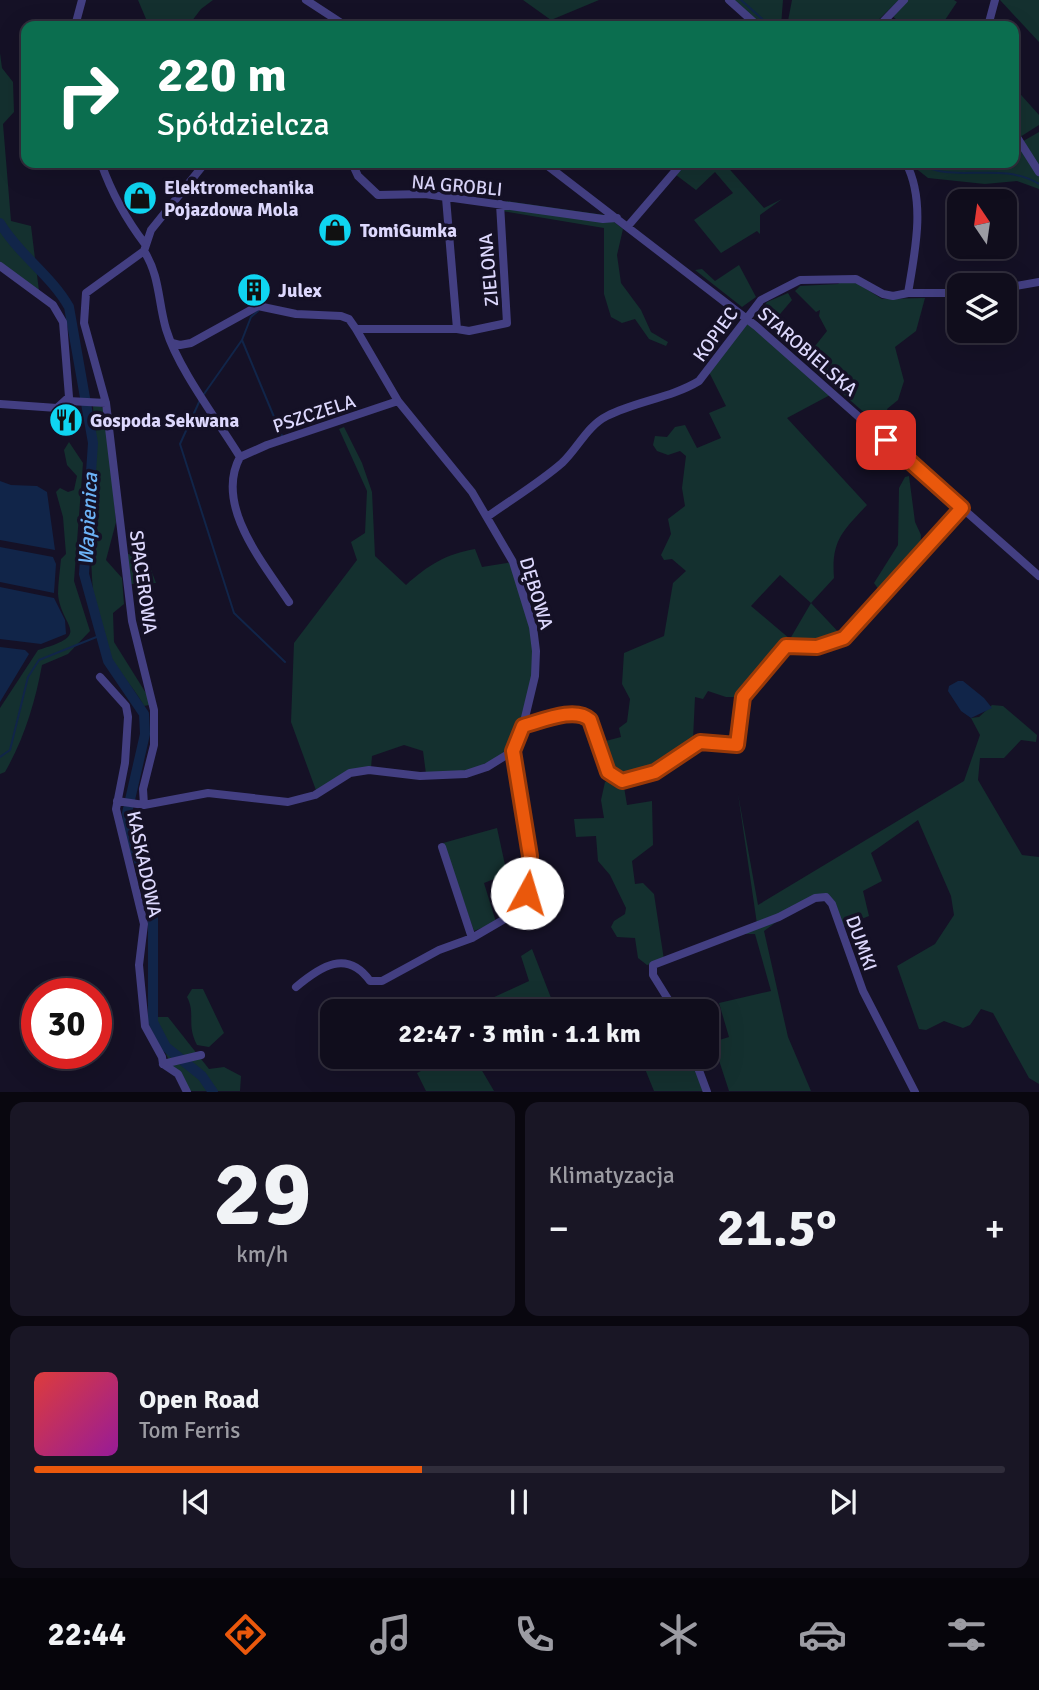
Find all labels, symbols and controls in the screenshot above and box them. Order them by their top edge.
text: 220 m [157,45,287,105]
icon: right [42,49,133,140]
text: Spółdzielcza [157,105,330,144]
street label: NA GROBLI [410,170,503,202]
place label: Elektromechanika Pojazdowa Mola [164,176,314,222]
shop icon: Elektromechanika Pojazdowa Mola [121,179,159,217]
north arrow [947,189,1017,259]
map controls [947,189,1017,343]
shop icon: TomiGumka [316,211,354,249]
place label: TomiGumka [360,219,457,243]
street label: ZIELONA [474,232,504,308]
building icon: Julex [235,271,273,309]
button: layers [947,273,1017,343]
place label: Julex [278,279,323,303]
street label: KOPIEC [688,302,744,367]
street label: STAROBIELSKA [752,302,862,402]
street label: PSZCZELA [270,389,359,439]
restaurant icon: Gospoda Sekwana [47,401,85,439]
place label: Gospoda Sekwana [90,409,239,433]
pin [856,410,916,470]
icon: arrive [867,421,905,459]
water label: Wapienica [73,471,103,566]
street label: SPACEROWA [124,529,162,636]
street label: DĘBOWA [514,554,558,633]
street label: KASKADOWA [121,809,167,920]
position arrow [490,856,564,930]
street label: DUMKI [840,912,882,974]
speed limit sign: 30 [21,978,112,1069]
text: 22:47 · 3 min · 1.1 km [398,1018,641,1050]
text: 29 [213,1138,311,1251]
text: Klimatyzacja [549,1161,675,1190]
text: 21.5° [717,1196,837,1260]
text: − [549,1205,569,1252]
text: + [984,1205,1005,1252]
text: km/h [236,1240,288,1269]
text: Open Road [139,1384,260,1416]
text: Tom Ferris [139,1416,240,1445]
icon: previous [177,1483,215,1521]
icon: pause [500,1483,538,1521]
icon: next [824,1483,862,1521]
icon: directions [221,1610,270,1659]
icon: music [366,1610,415,1659]
icon: phone [510,1610,559,1659]
icon: climate [654,1610,703,1659]
icon: car [798,1610,847,1659]
icon: filters [942,1610,991,1659]
text: 22:44 [48,1615,126,1654]

